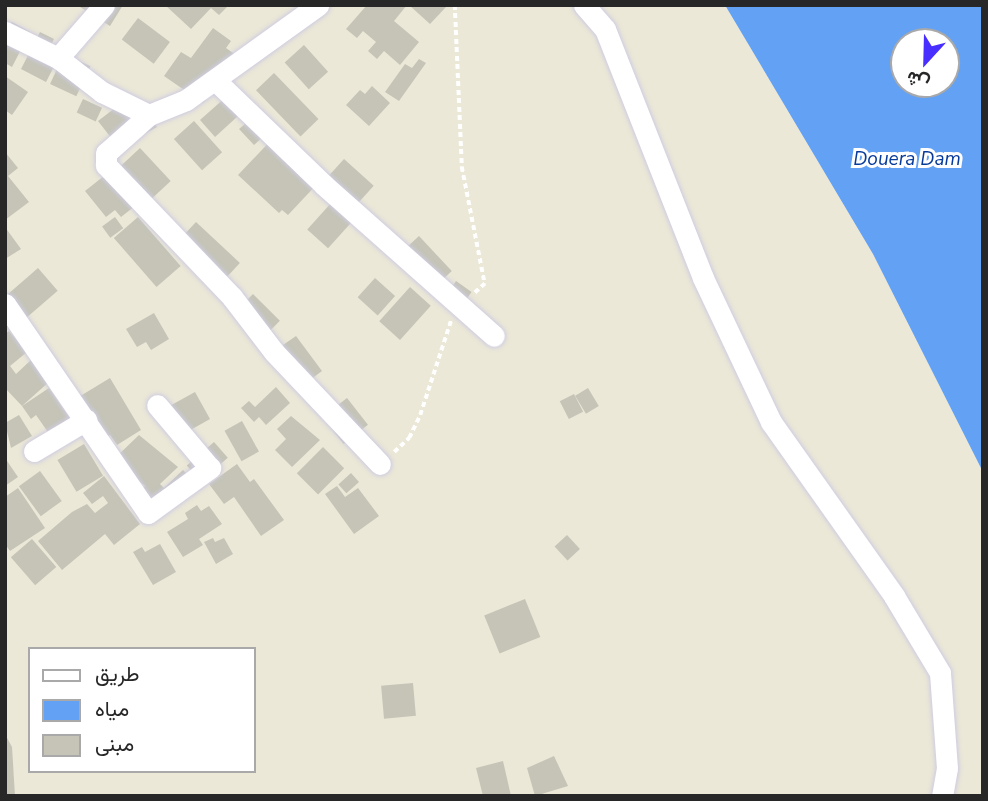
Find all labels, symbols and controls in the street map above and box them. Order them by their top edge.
north arrow [890,28,960,98]
text: ش [902,64,933,97]
water label: Douera Dam [853,149,961,171]
legend [28,647,256,773]
text: طريق [95,660,140,688]
text: مياه [95,695,129,723]
text: مبنى [95,730,134,758]

